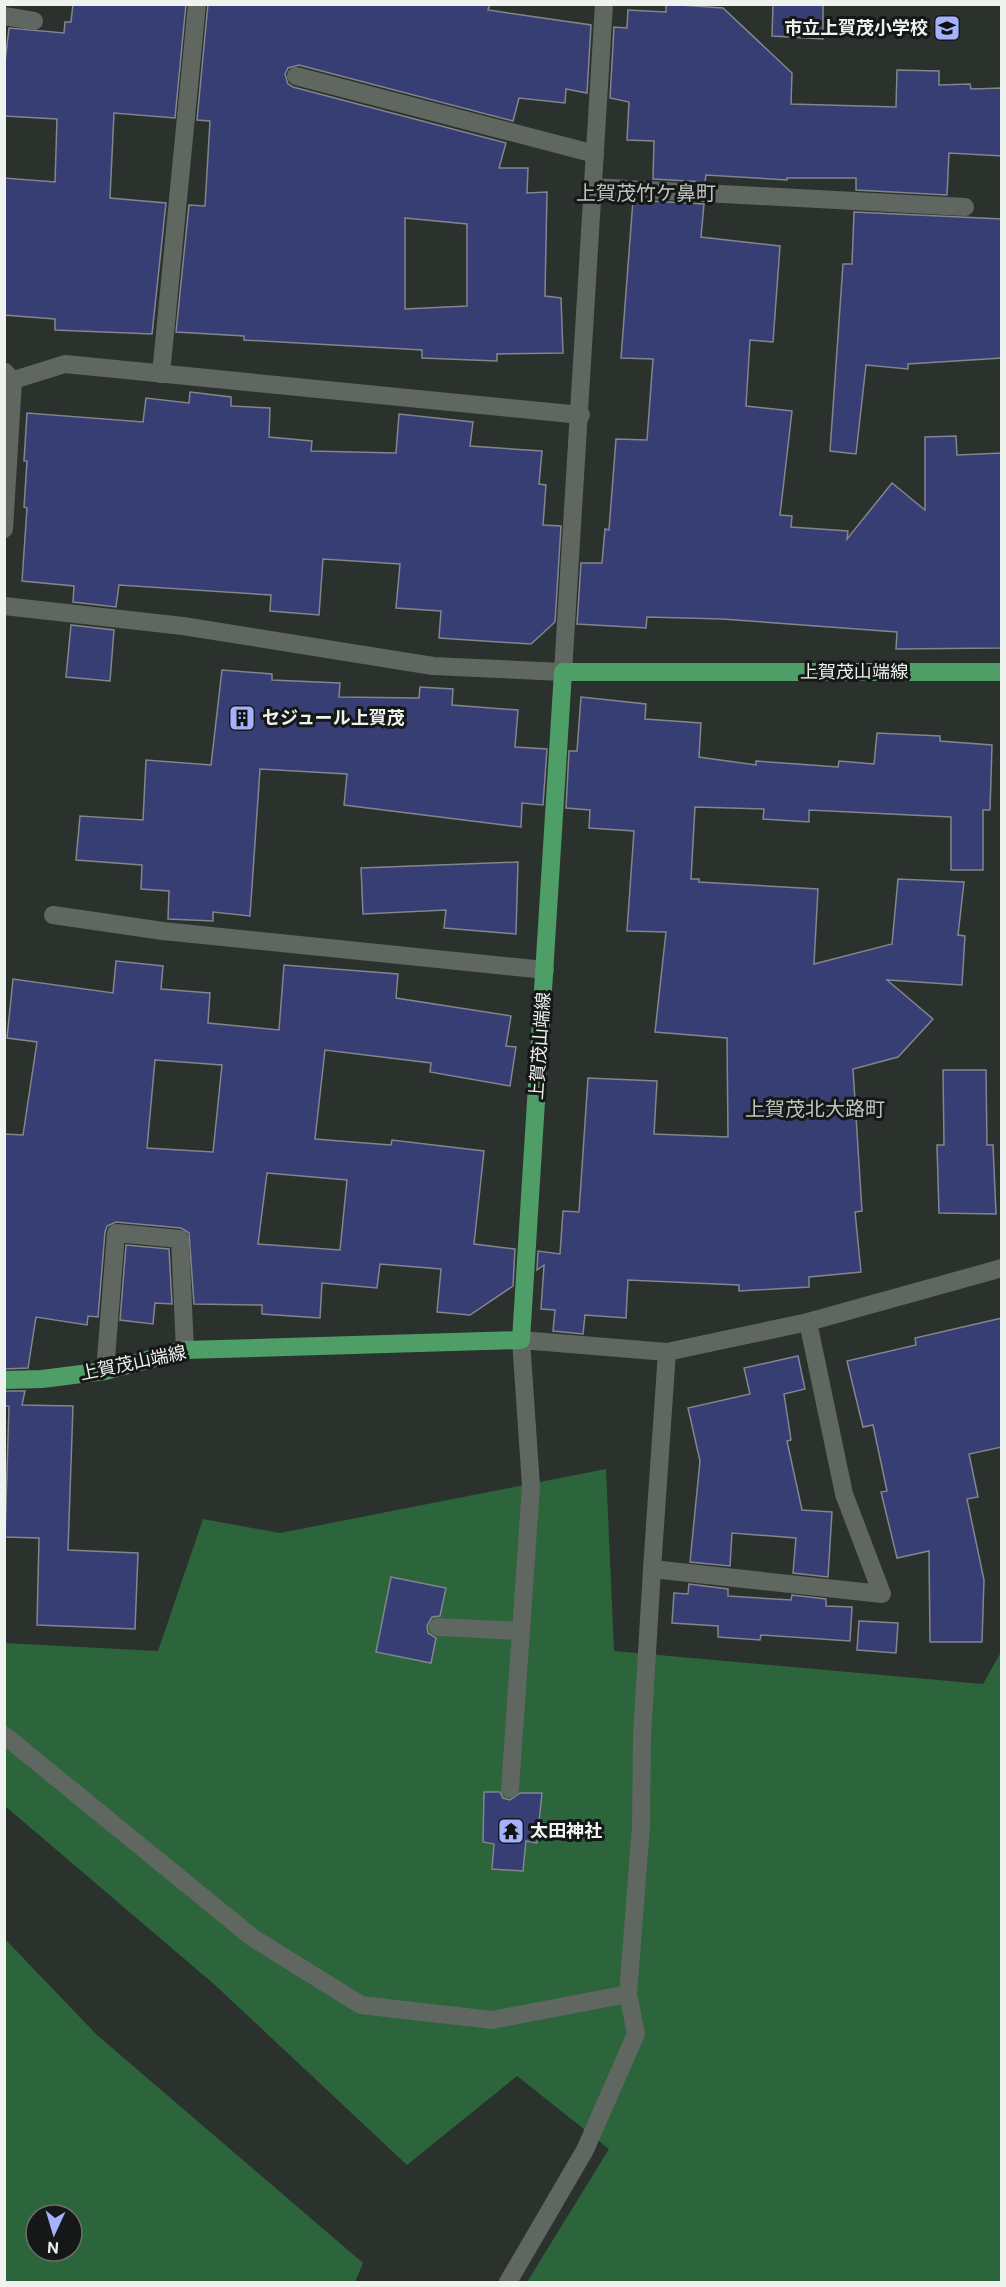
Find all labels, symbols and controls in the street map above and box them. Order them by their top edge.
school or university icon: 市立上賀茂小学校 [932,13,962,43]
place label: 市立上賀茂小学校 [784,16,928,40]
district label: 上賀茂竹ケ鼻町 [576,180,716,206]
street label: 上賀茂山端線 [800,660,908,684]
building icon: セジュール上賀茂 [227,703,257,733]
place label: セジュール上賀茂 [262,706,405,730]
street label: 上賀茂山端線 [524,991,556,1101]
district label: 上賀茂北大路町 [745,1096,885,1122]
street label: 上賀茂山端線 [78,1340,188,1386]
temple icon: 太田神社 [496,1816,526,1846]
place label: 太田神社 [530,1819,602,1843]
north arrow [24,2203,84,2263]
text: N [46,2237,60,2258]

